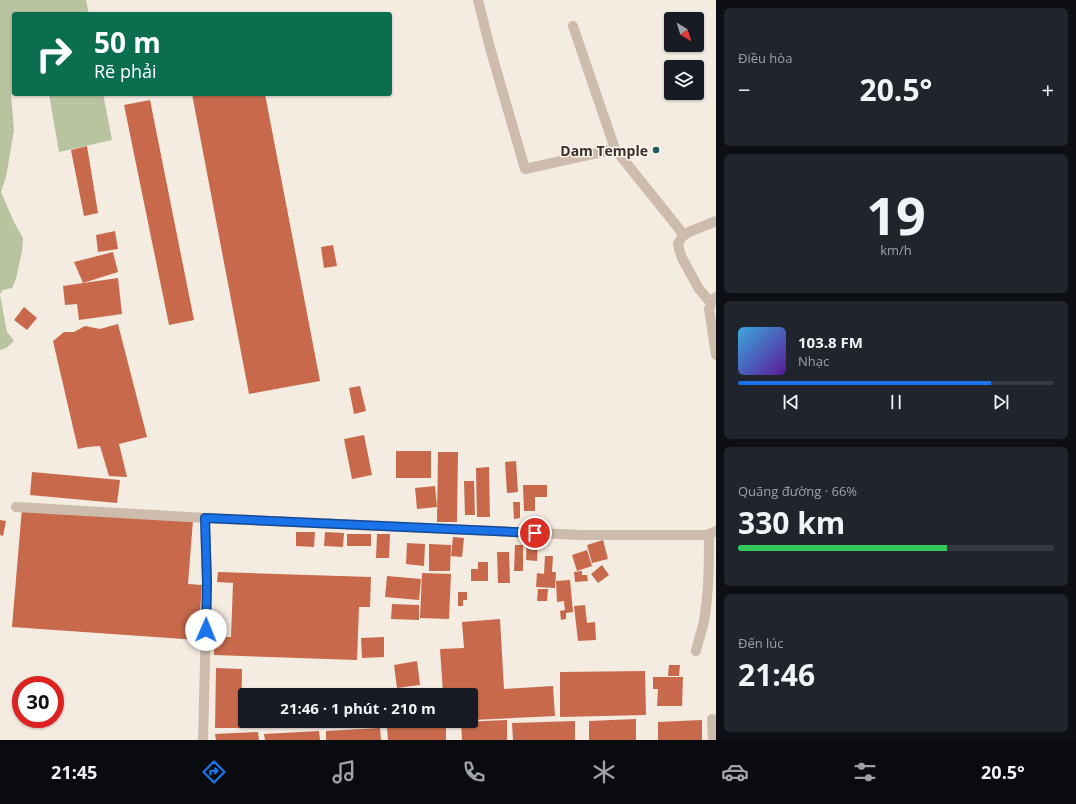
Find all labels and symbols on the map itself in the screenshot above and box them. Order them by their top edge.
north arrow [664,12,704,52]
place label: Dam Temple [560,141,648,160]
marker: Dam Temple [651,145,661,155]
pin [518,516,552,550]
position arrow [185,609,227,651]
speed limit sign: 30 [12,676,64,728]

